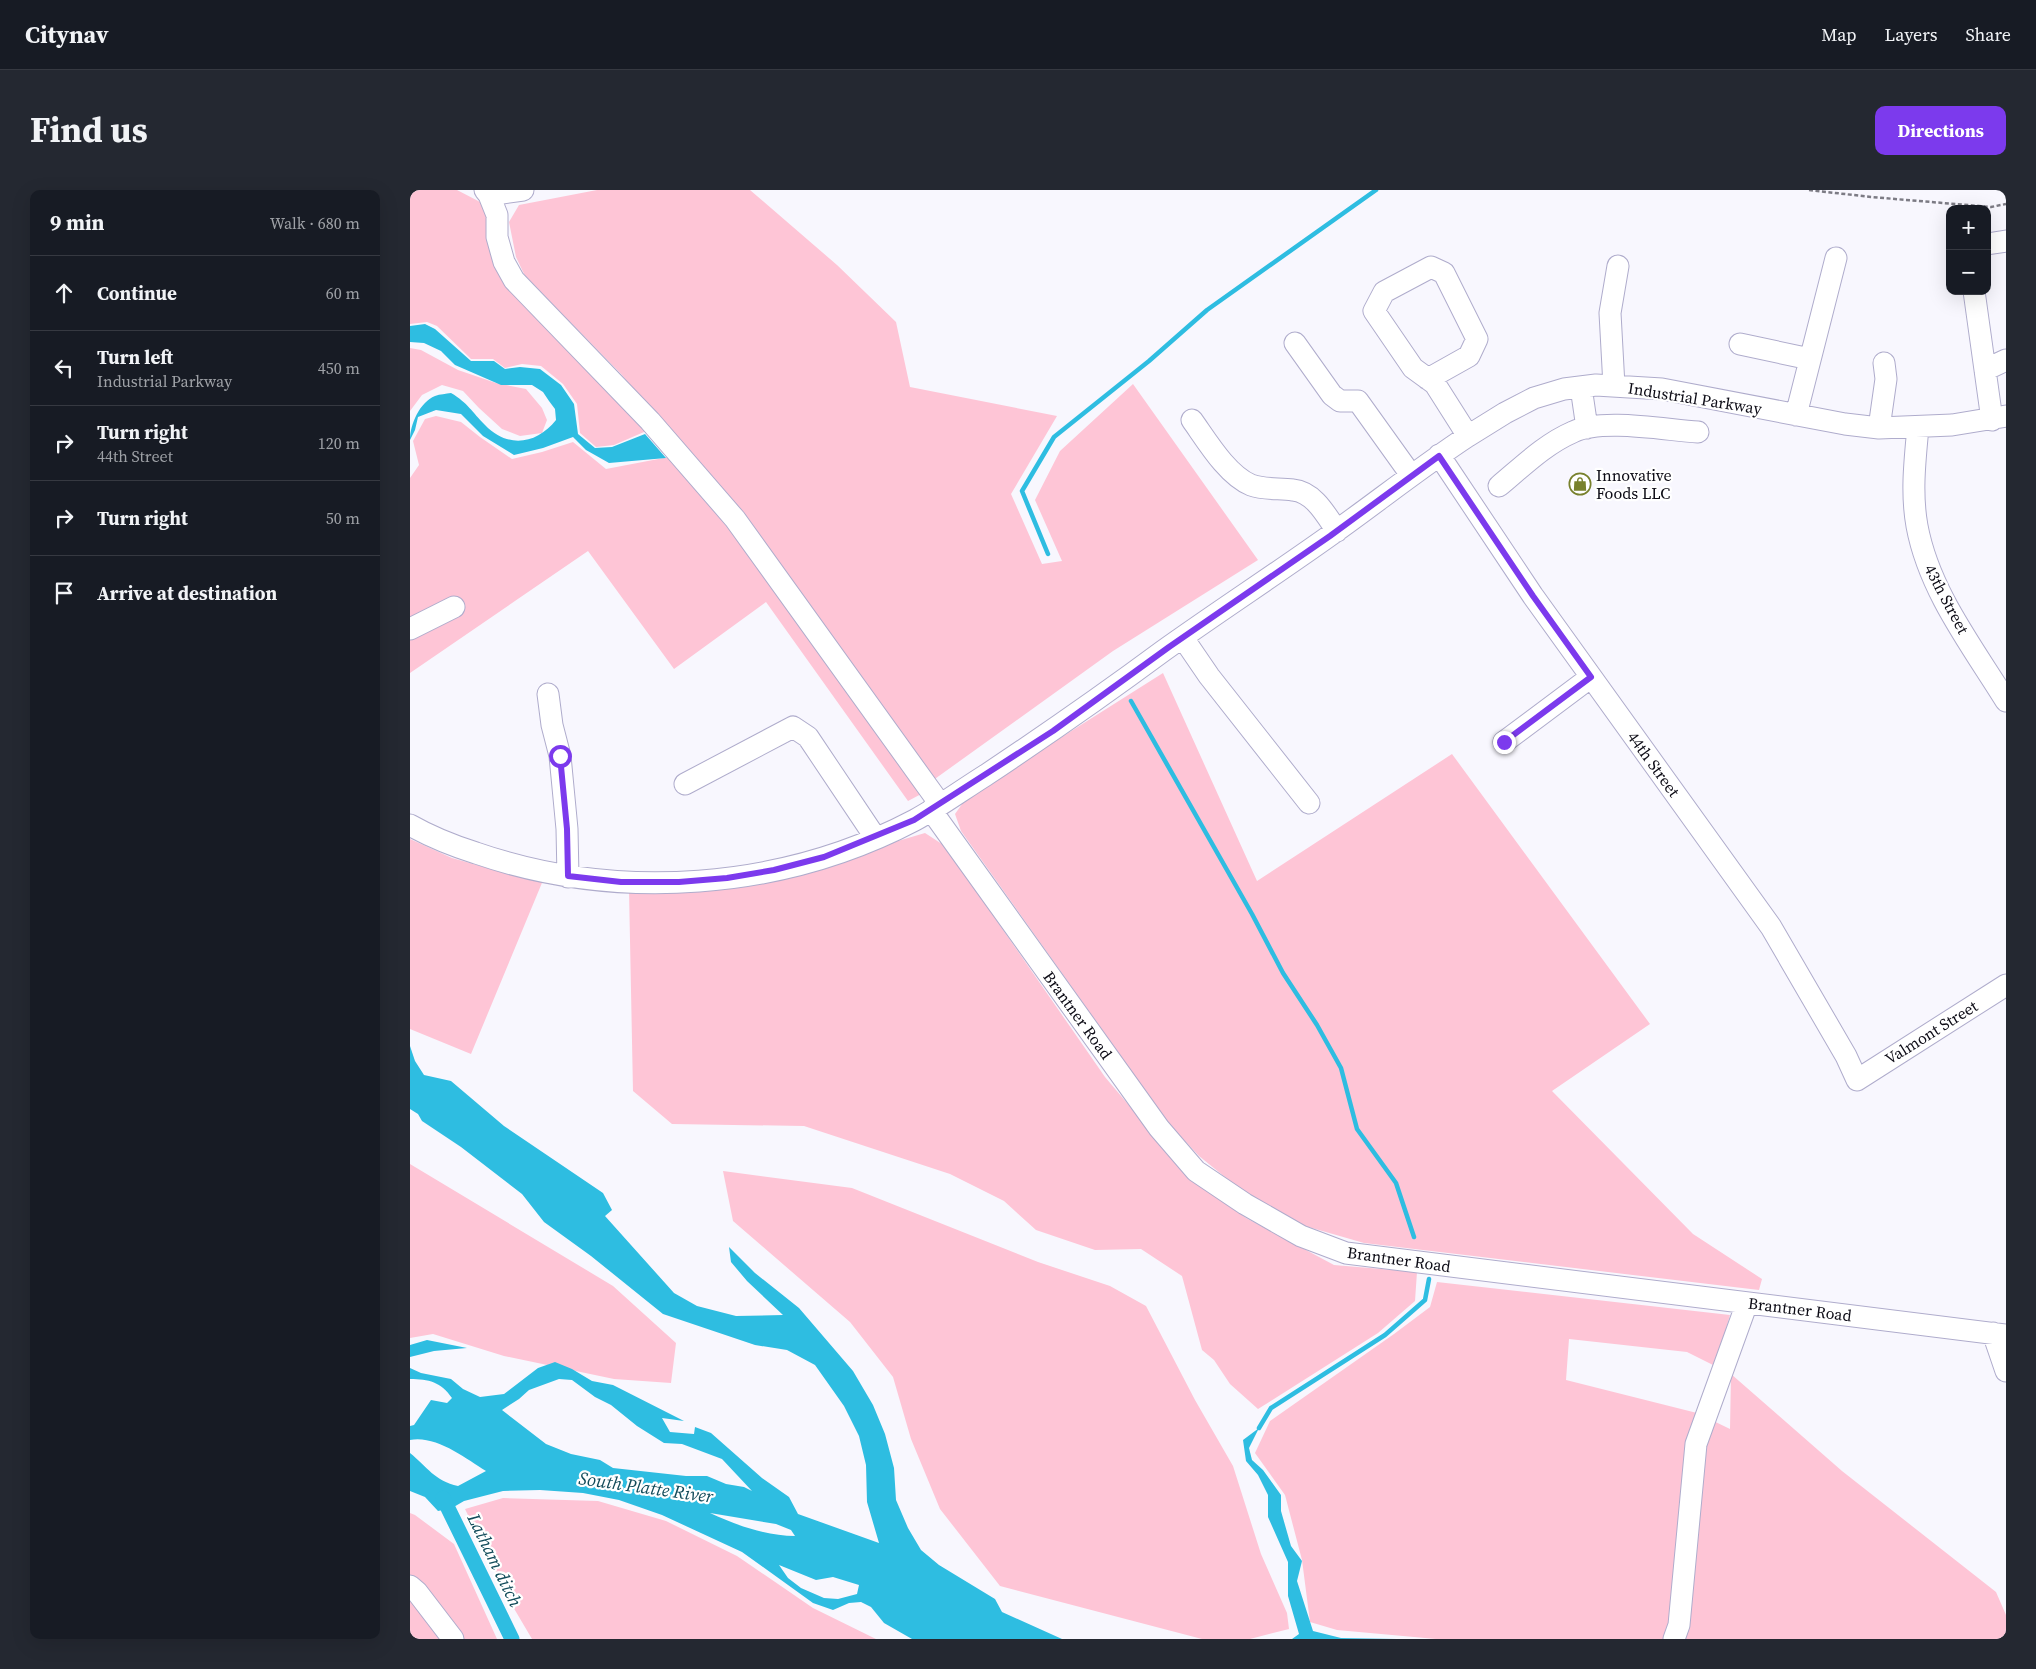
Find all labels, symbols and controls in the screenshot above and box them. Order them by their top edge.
text: Citynav [25,18,109,51]
text: Map [1821,22,1856,47]
text: Layers [1884,22,1937,47]
text: Share [1965,22,2011,47]
text: Find us [30,106,148,154]
button: Directions [1875,106,2006,155]
map controls [1946,205,1991,295]
button: + [1946,205,1991,250]
text: 9 min [50,208,105,237]
text: Walk · 680 m [270,212,360,234]
button: − [1946,250,1991,295]
icon: ahead [50,279,78,307]
text: Continue [97,280,177,306]
text: 60 m [326,282,360,304]
text: Turn left [97,344,173,370]
icon: left [50,354,78,382]
text: 450 m [318,357,360,379]
text: Industrial Parkway [97,370,232,392]
street label: Industrial Parkway [1627,377,1764,420]
text: Turn right [97,419,188,445]
icon: right [50,429,78,457]
text: 120 m [318,432,360,454]
text: 44th Street [97,445,173,467]
place label: Innovative Foods LLC [1596,464,1672,504]
shop icon: Innovative Foods LLC [1568,472,1592,496]
icon: right [50,504,78,532]
text: Turn right [97,505,188,531]
text: 50 m [326,507,360,529]
street label: 43th Street [1919,560,1975,638]
icon: arrive [50,579,78,607]
text: Arrive at destination [97,580,277,606]
street label: 44th Street [1623,727,1686,802]
route end [1493,731,1516,754]
route start [549,745,572,768]
street label: Brantner Road [1038,966,1118,1064]
street label: Valmont Street [1880,994,1982,1069]
street label: Brantner Road [1346,1241,1452,1277]
street label: Brantner Road [1747,1292,1853,1326]
water label: South Platte River [577,1465,716,1509]
water label: Latham ditch [461,1508,529,1611]

